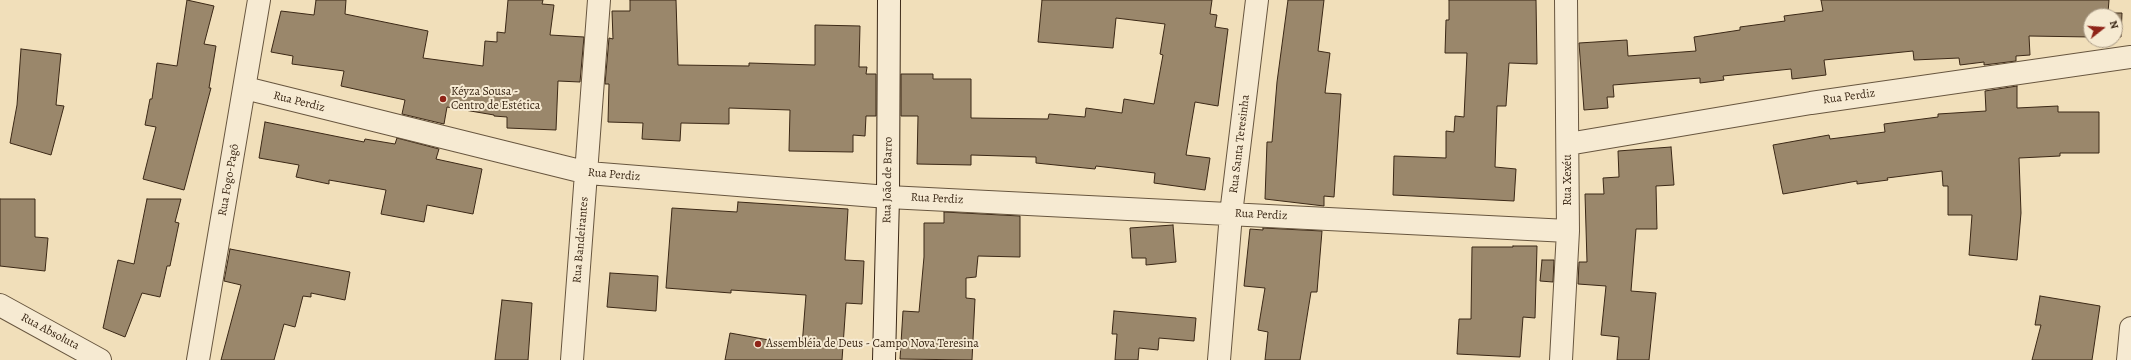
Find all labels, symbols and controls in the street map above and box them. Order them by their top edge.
north arrow [2083,8,2123,48]
text: N [2106,19,2122,31]
place label: Kéyza Sousa - Centro de Estética [451,85,540,113]
street label: Rua Perdiz [1822,86,1876,108]
street label: Rua Perdiz [272,89,326,115]
marker: Kéyza Sousa - Centro de Estética [438,94,448,104]
street label: Rua Santa Teresinha [1227,94,1253,194]
street label: Rua João de Barro [880,136,896,224]
street label: Rua Fogo-Pagô [216,143,242,217]
street label: Rua Xexéu [1561,154,1575,206]
street label: Rua Perdiz [587,166,641,184]
street label: Rua Perdiz [910,190,964,208]
street label: Rua Bandeirantes [570,196,592,284]
street label: Rua Perdiz [1234,206,1288,224]
street label: Rua Absoluta [18,311,82,353]
place label: Assembléia de Deus - Campo Nova Teresina [766,337,979,351]
marker: Assembléia de Deus - Campo Nova Teresina [753,339,763,349]

